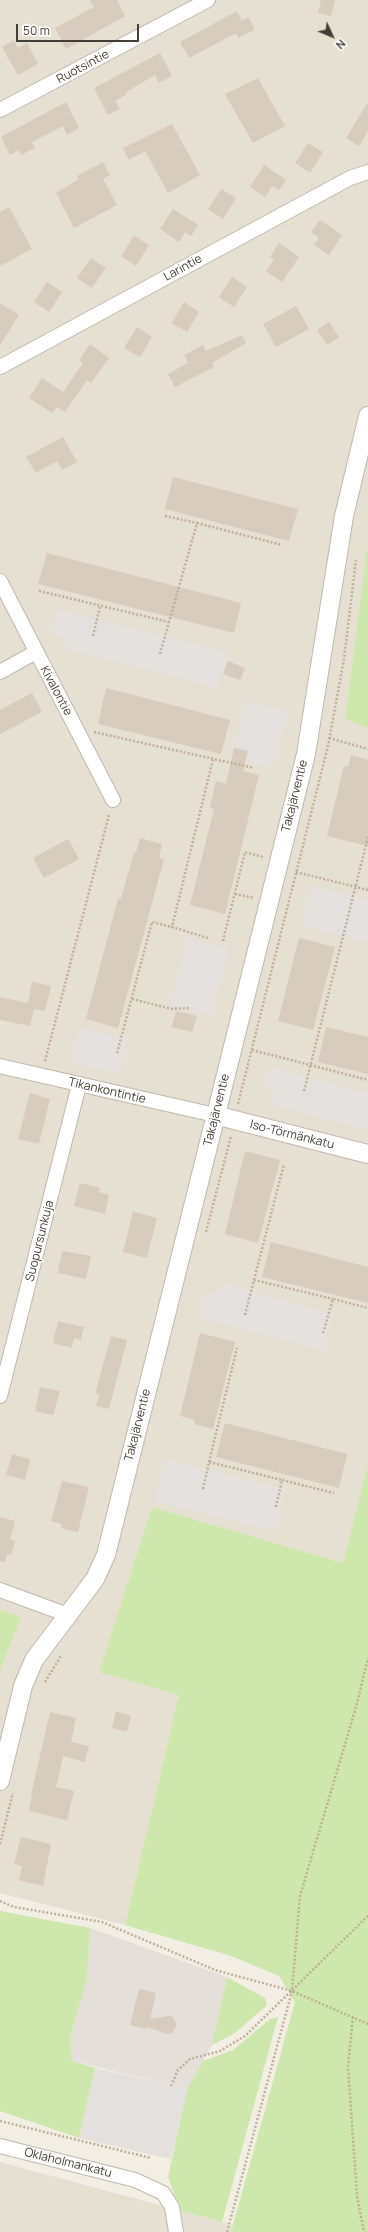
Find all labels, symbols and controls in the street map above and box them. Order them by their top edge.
scale bar [18,16,141,42]
north arrow [312,16,352,56]
text: 50 m [23,22,50,39]
text: N [333,37,349,53]
street label: Ruotsintie [54,47,112,87]
street label: Larintie [161,252,205,284]
street label: Kivalontie [37,664,75,718]
street label: Takajärventie [279,758,311,834]
street label: Takajärventie [201,1072,233,1148]
street label: Tikankontintie [67,1075,147,1107]
street label: Iso-Törmänkatu [248,1118,336,1152]
street label: Suopursunkuja [23,1199,57,1283]
street label: Takajärventie [122,1387,154,1463]
street label: Oklaholmankatu [23,2145,113,2181]

